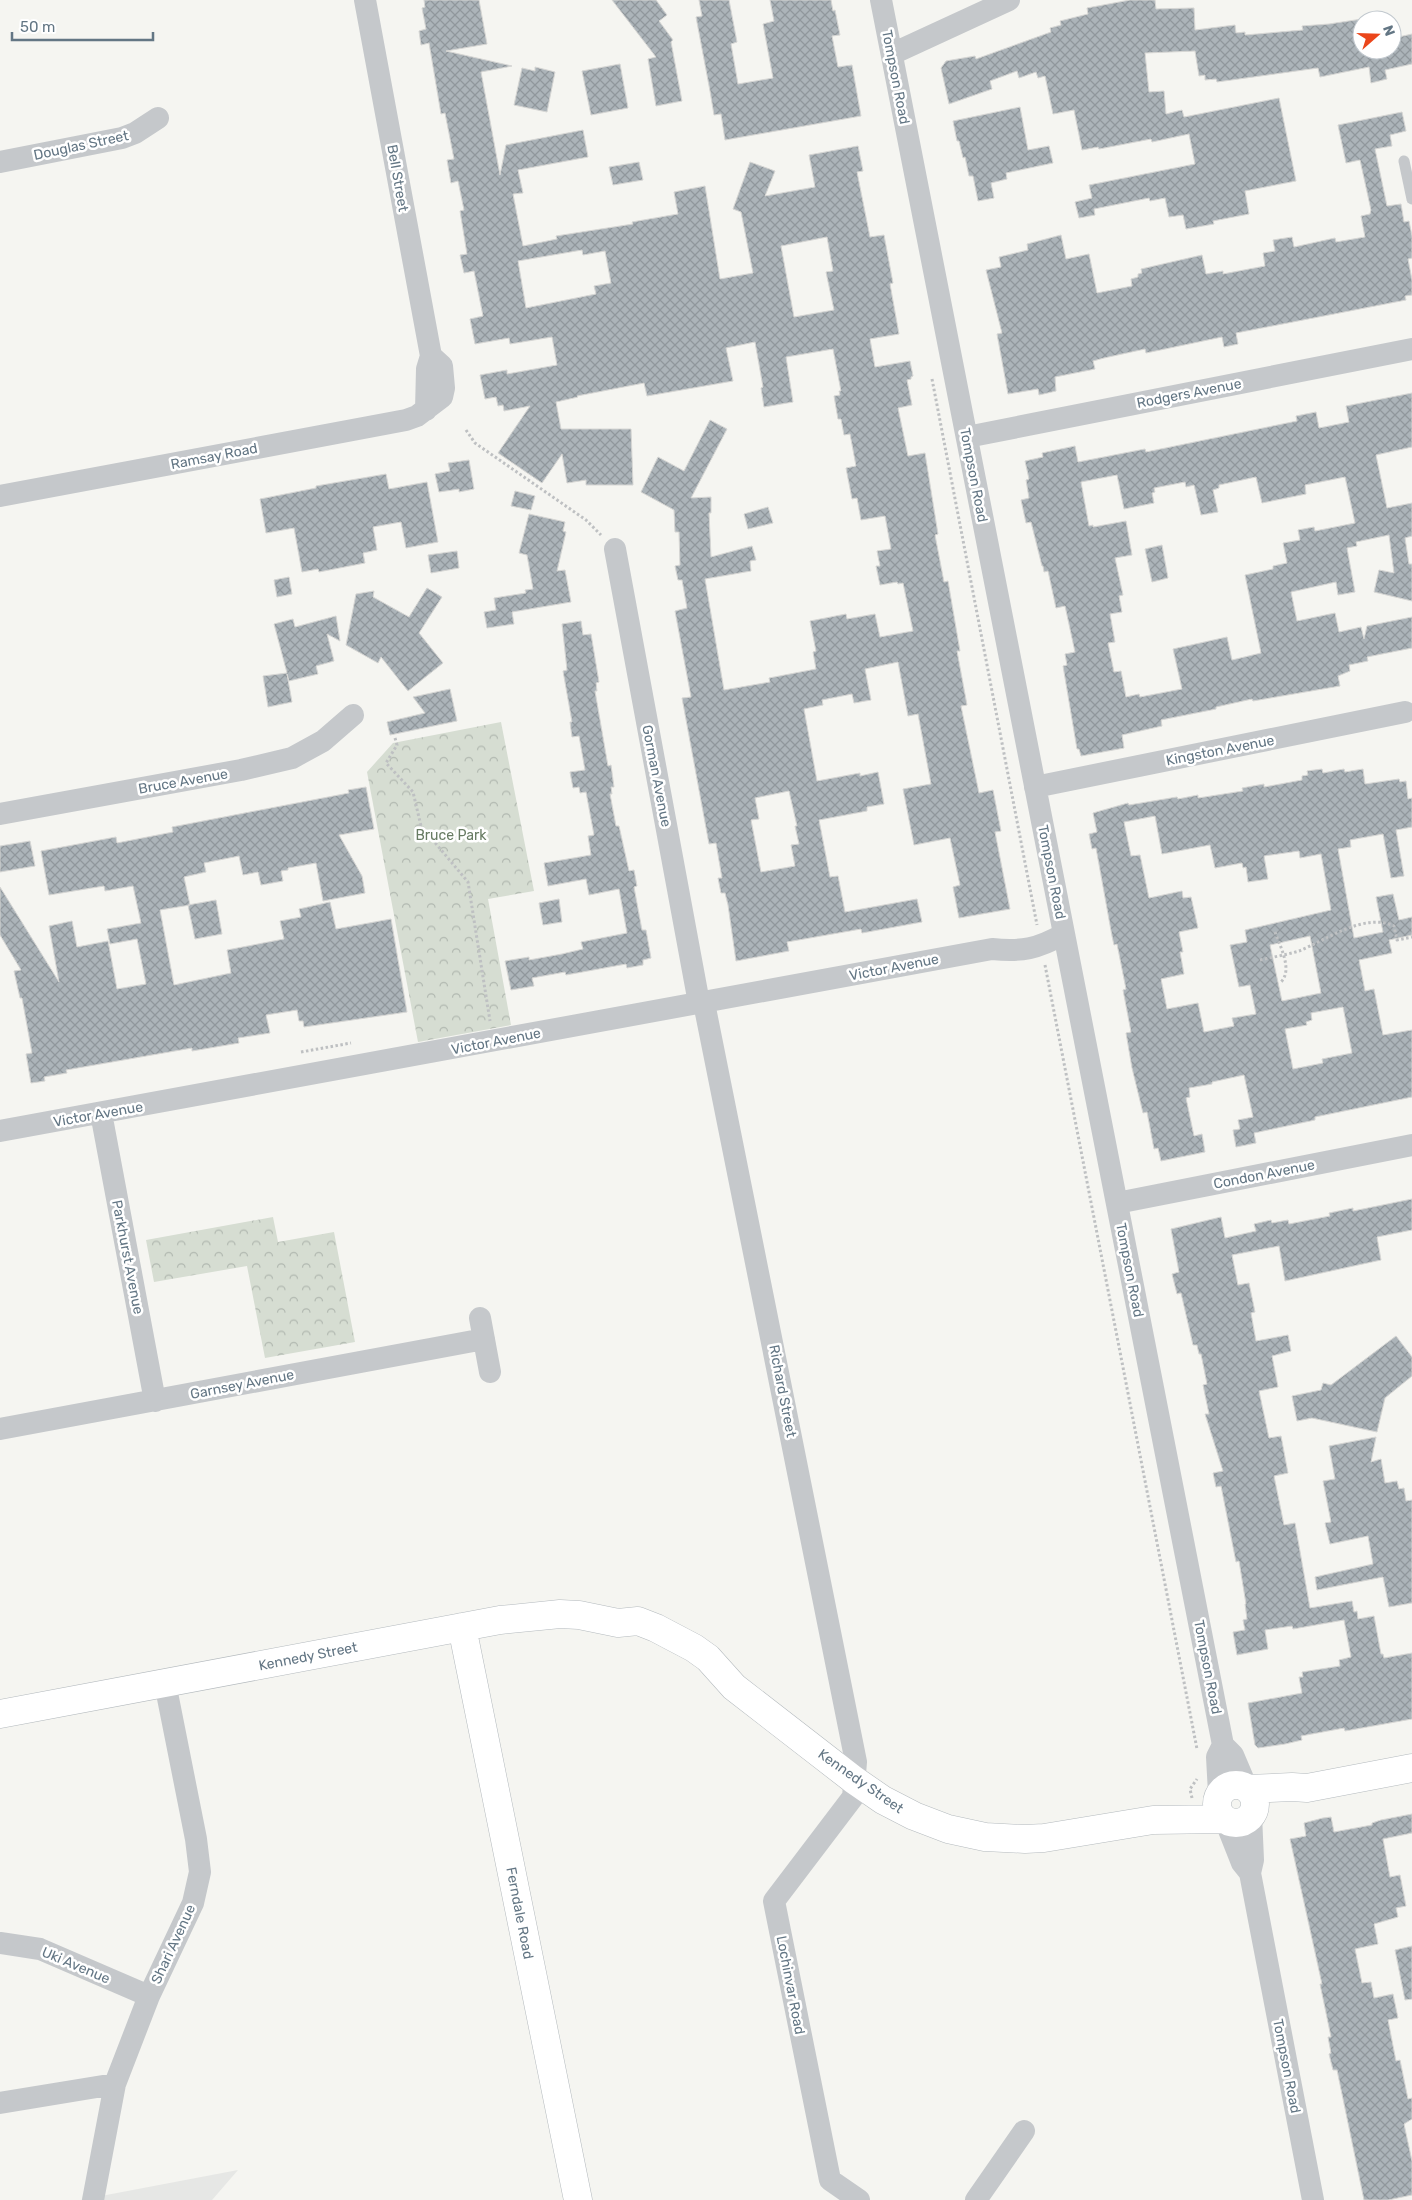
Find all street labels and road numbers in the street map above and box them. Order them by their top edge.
street label: Tompson Road [878,28,913,126]
street label: Douglas Street [32,127,131,164]
street label: Bell Street [383,143,412,214]
street label: Rodgers Avenue [1135,375,1243,412]
street label: Tompson Road [956,426,991,524]
street label: Ramsay Road [169,440,259,473]
street label: Gorman Avenue [638,724,675,829]
street label: Kingston Avenue [1165,732,1276,769]
street label: Bruce Avenue [137,765,229,798]
street label: Tompson Road [1034,823,1069,921]
street label: Victor Avenue [848,950,940,985]
street label: Victor Avenue [450,1024,542,1059]
street label: Victor Avenue [52,1098,144,1131]
street label: Condon Avenue [1212,1156,1316,1193]
street label: Parkhurst Avenue [108,1198,147,1316]
street label: Tompson Road [1112,1221,1147,1319]
street label: Richard Street [765,1343,800,1439]
street label: Garnsey Avenue [189,1366,296,1403]
street label: Tompson Road [1190,1618,1225,1716]
street label: Kennedy Street [257,1638,359,1674]
street label: Kennedy Street [815,1746,907,1817]
street label: Ferndale Road [502,1866,537,1961]
street label: Shari Avenue [148,1902,199,1987]
street label: Lochinvar Road [773,1934,808,2036]
street label: Uki Avenue [39,1943,113,1988]
street label: Tompson Road [1269,2017,1304,2115]

